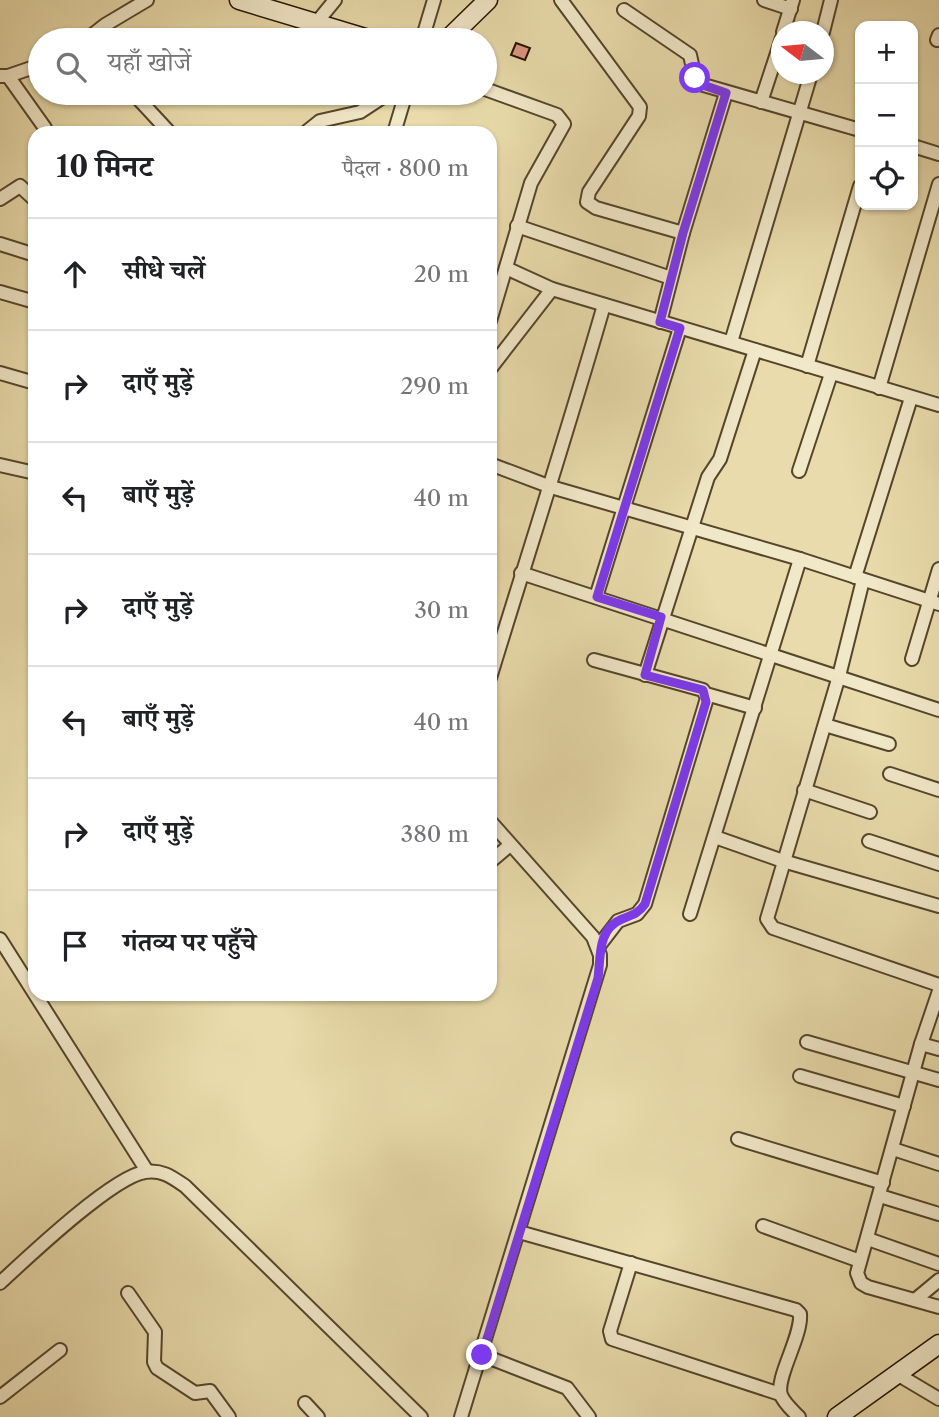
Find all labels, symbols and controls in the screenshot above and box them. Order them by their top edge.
north arrow [771,21,834,84]
map controls [855,21,918,210]
button: + [855,21,918,84]
search box [28,28,497,105]
text: यहाँ खोजें [108,46,191,78]
icon: search [52,48,90,86]
route start [679,62,710,93]
button: − [855,84,918,147]
button: locate [855,147,918,210]
text: 10 मिनट [56,148,153,185]
text: पैदल · 800 m [342,154,469,182]
text: सीधे चलें [123,254,205,286]
icon: ahead [56,255,94,293]
text: 20 m [414,260,469,288]
text: दाएँ मुड़ें [123,366,193,398]
icon: right [56,367,94,405]
text: 290 m [400,372,469,400]
text: बाएँ मुड़ें [123,478,194,510]
icon: left [56,479,94,517]
text: 40 m [414,484,469,512]
text: दाएँ मुड़ें [123,590,193,622]
icon: right [56,591,94,629]
text: 30 m [414,596,469,624]
text: बाएँ मुड़ें [123,702,194,734]
icon: left [56,703,94,741]
text: 40 m [414,708,469,736]
text: दाएँ मुड़ें [123,814,193,846]
icon: right [56,815,94,853]
text: 380 m [401,820,469,848]
text: गंतव्य पर पहुँचे [123,926,256,958]
icon: arrive [56,927,94,965]
route end [466,1339,497,1370]

